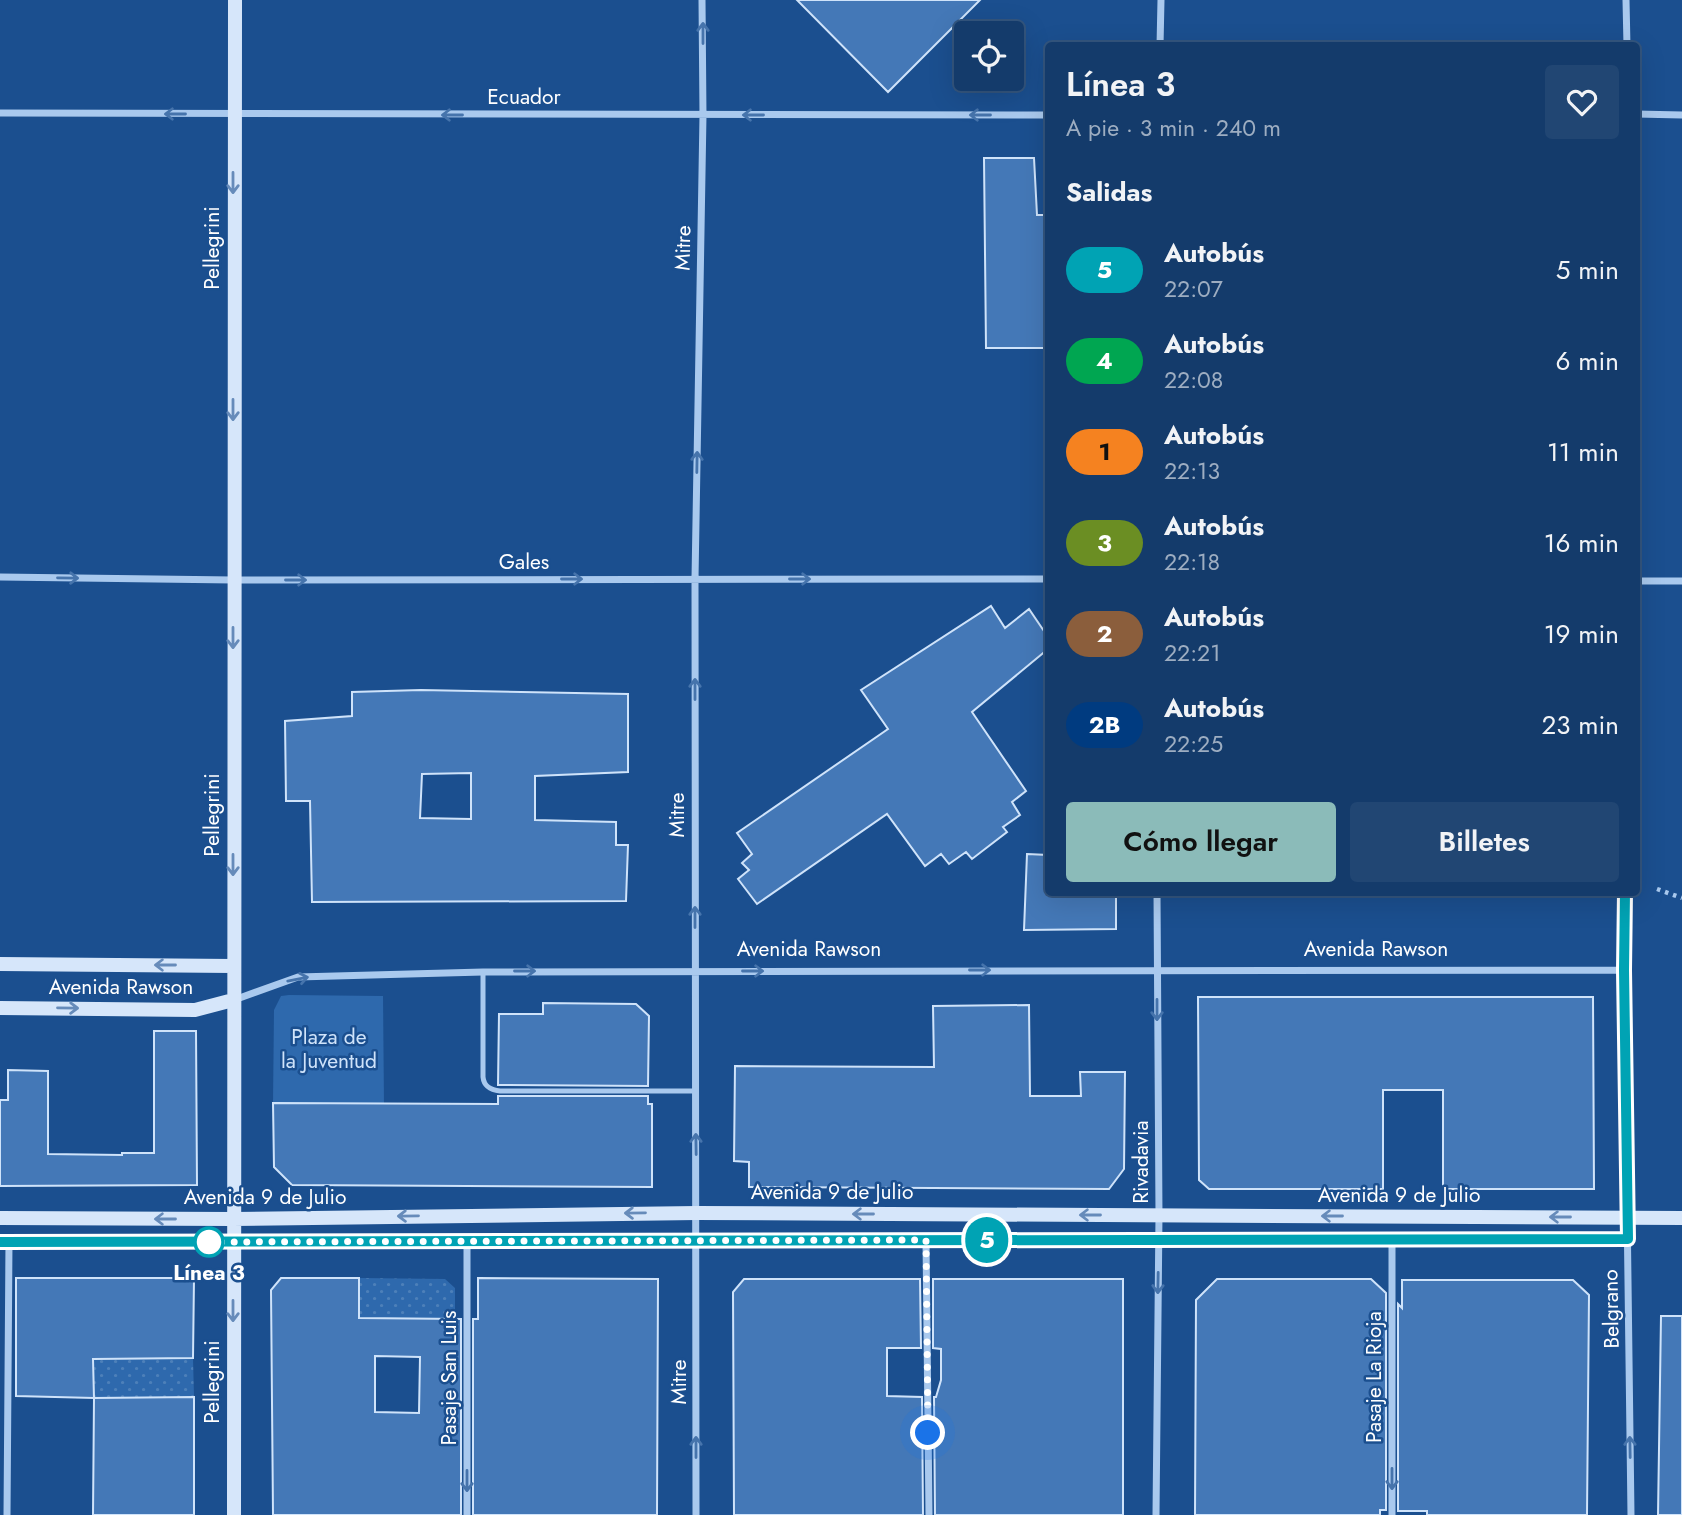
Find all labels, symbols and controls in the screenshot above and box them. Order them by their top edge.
map controls [954,21,1024,91]
button: locate [954,21,1024,91]
one-way arrow [696,22,710,45]
text: Línea 3 [1066,61,1175,108]
button: heart [1545,65,1619,139]
street label: Ecuador [487,82,561,112]
one-way arrow [164,107,187,121]
one-way arrow [440,108,463,122]
one-way arrow [741,108,764,122]
one-way arrow [969,108,992,122]
text: A pie · 3 min · 240 m [1066,111,1281,145]
one-way arrow [226,171,240,194]
text: Salidas [1066,173,1152,211]
street label: Pellegrini [197,206,227,290]
street label: Mitre [668,225,698,271]
text: Autobús [1164,234,1264,272]
text: 5 min [1556,251,1619,289]
text: 5 [1097,252,1112,287]
text: 22:07 [1164,272,1223,306]
text: Autobús [1164,325,1264,363]
text: 6 min [1556,342,1619,380]
text: 4 [1096,343,1113,378]
text: 22:08 [1164,363,1223,397]
one-way arrow [226,398,240,421]
text: Autobús [1164,416,1264,454]
text: 11 min [1547,433,1619,471]
text: 1 [1098,434,1111,469]
one-way arrow [690,451,704,474]
text: 22:13 [1164,454,1220,488]
text: Autobús [1164,507,1264,545]
text: 16 min [1544,524,1619,562]
text: 3 [1097,525,1112,560]
text: 22:18 [1164,545,1220,579]
street label: Gales [499,547,549,577]
one-way arrow [56,571,79,585]
one-way arrow [560,572,583,586]
one-way arrow [788,572,811,586]
one-way arrow [284,573,307,587]
text: Autobús [1164,598,1264,636]
text: 19 min [1544,615,1619,653]
text: 2 [1097,616,1112,651]
one-way arrow [226,626,240,649]
text: 22:21 [1164,636,1221,670]
one-way arrow [688,678,702,701]
text: Autobús [1164,689,1264,727]
text: 23 min [1542,706,1619,744]
text: 2B [1089,707,1120,742]
text: 22:25 [1164,727,1223,761]
street label: Pellegrini [197,773,227,857]
street label: Mitre [662,792,692,838]
button: Cómo llegar [1066,802,1336,882]
button: Billetes [1350,802,1619,882]
one-way arrow [226,853,240,876]
one-way arrow [688,906,702,929]
street label: Avenida Rawson [737,934,881,964]
street label: Avenida Rawson [1304,934,1448,964]
one-way arrow [153,959,176,972]
one-way arrow [968,963,991,977]
one-way arrow [513,964,536,978]
one-way arrow [741,964,764,978]
street label: Avenida Rawson [49,972,193,1002]
one-way arrow [286,972,309,985]
one-way arrow [1150,998,1164,1021]
one-way arrow [56,1002,79,1015]
park label: Plaza de la Juventud [281,1022,377,1076]
street label: Rivadavia [1126,1120,1156,1204]
one-way arrow [689,1133,703,1156]
street label: Avenida 9 de Julio [751,1177,913,1207]
street label: Avenida 9 de Julio [1318,1180,1480,1210]
street label: Avenida 9 de Julio [184,1182,346,1212]
one-way arrow [624,1207,647,1220]
one-way arrow [852,1207,875,1221]
one-way arrow [1079,1208,1102,1222]
one-way arrow [1321,1209,1344,1223]
one-way arrow [397,1210,420,1223]
one-way arrow [1548,1210,1571,1224]
one-way arrow [154,1212,177,1226]
line badge: 5 [964,1217,1010,1263]
text: 5 [979,1222,995,1257]
marker: Línea 3 [194,1227,224,1257]
place label: Línea 3 [173,1258,245,1288]
street label: Belgrano [1595,1269,1627,1349]
one-way arrow [1151,1272,1165,1295]
one-way arrow [226,1299,240,1322]
street label: Pasaje San Luis [434,1311,464,1445]
street label: Pasaje La Rioja [1359,1311,1389,1443]
street label: Pellegrini [197,1340,227,1424]
street label: Mitre [664,1359,694,1405]
your location [910,1415,945,1450]
one-way arrow [689,1436,703,1459]
one-way arrow [1624,1436,1637,1459]
one-way arrow [1385,1467,1399,1490]
one-way arrow [460,1469,474,1492]

